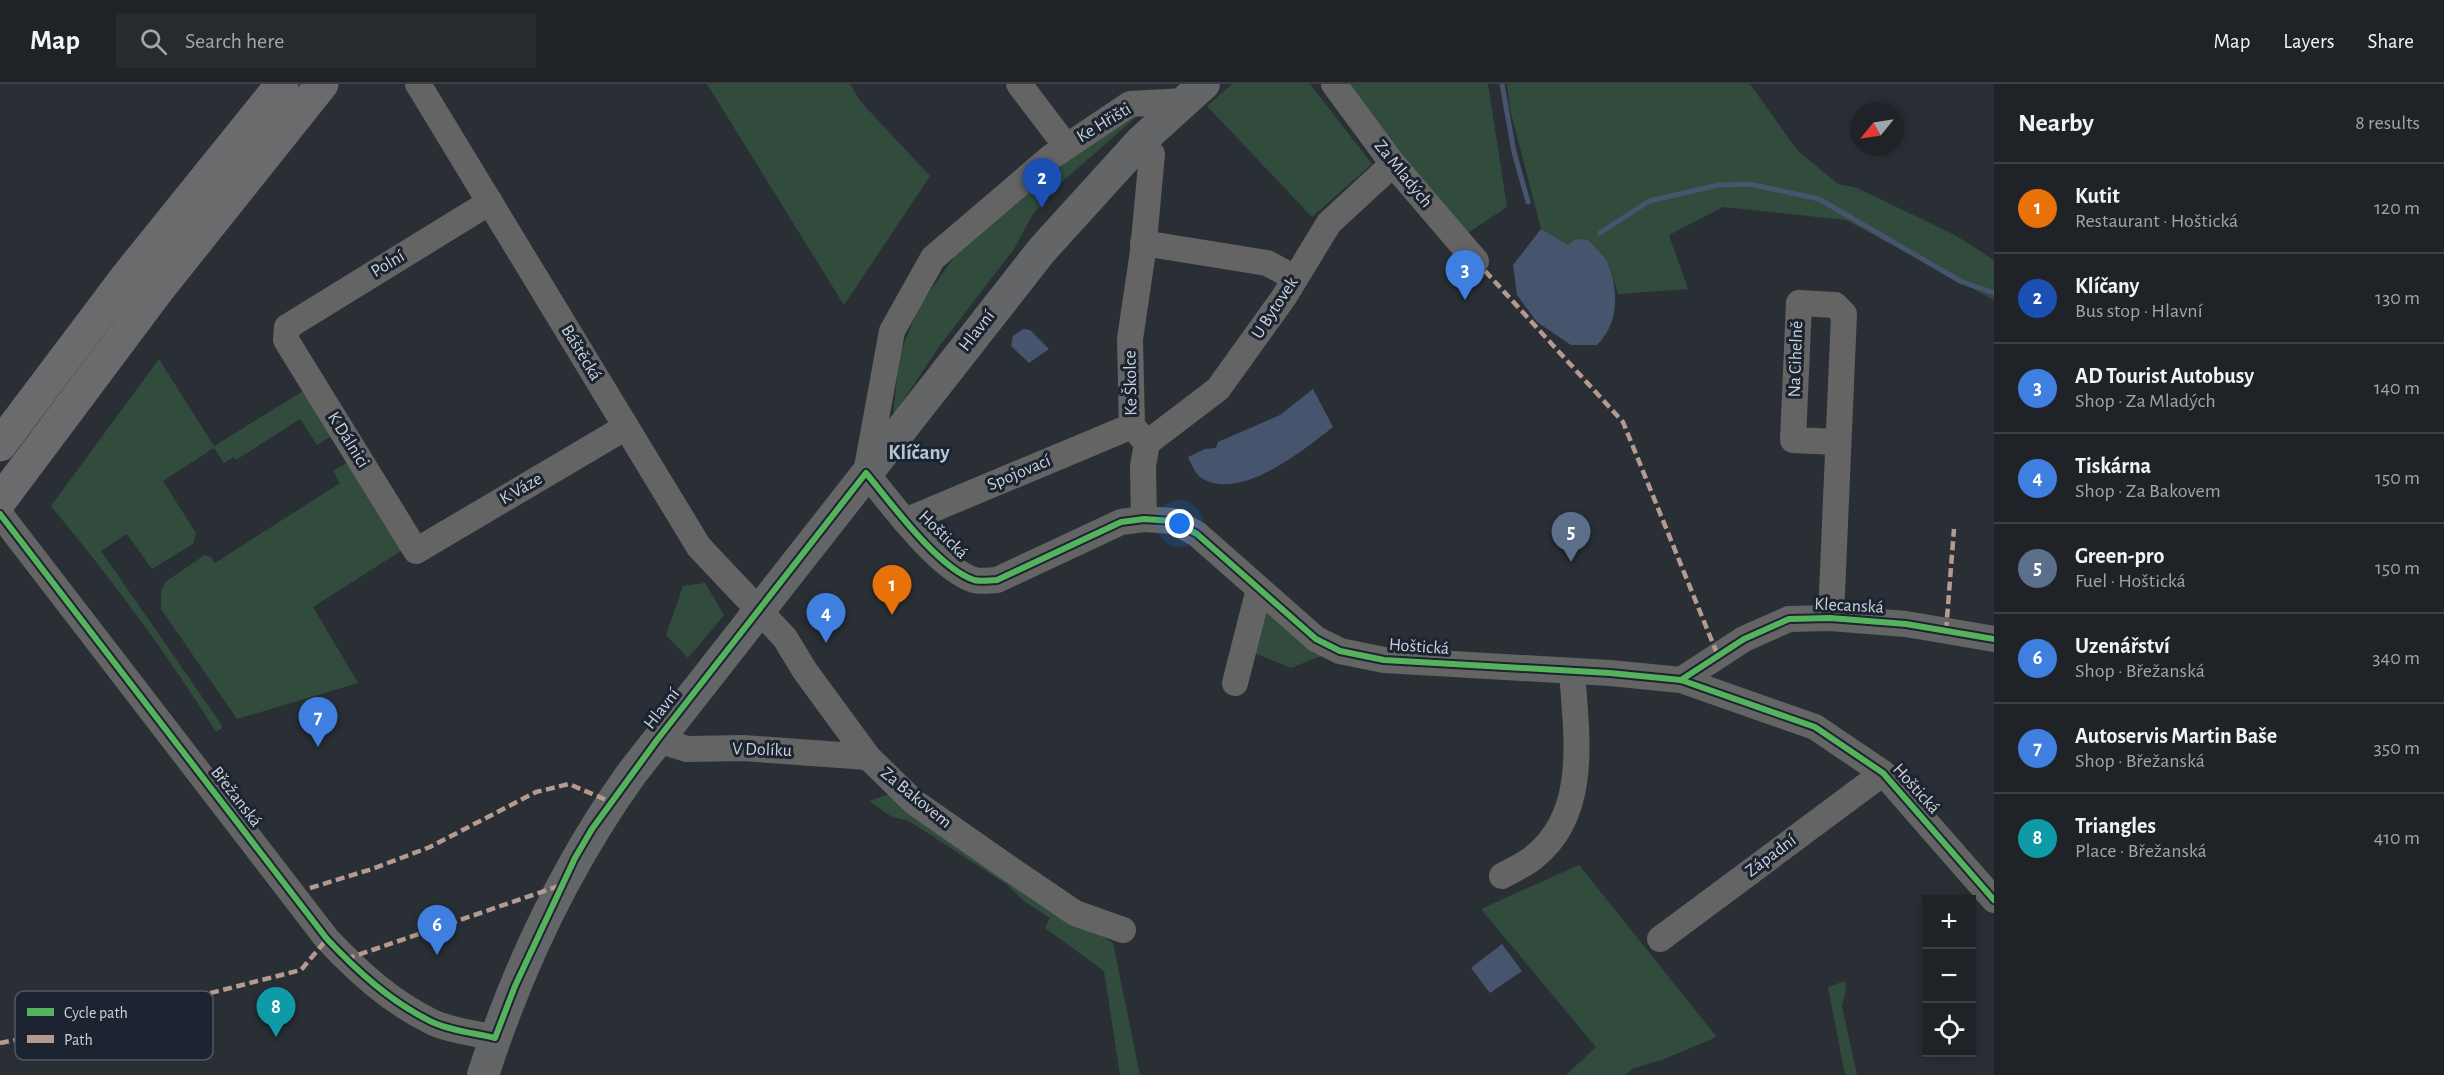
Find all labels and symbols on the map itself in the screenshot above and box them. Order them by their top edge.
street label: Ke Hřišti [1074,100,1134,146]
north arrow [1850,102,1904,156]
street label: Za Mladých [1371,137,1435,211]
pin: 2 [1022,158,1062,208]
street label: Polní [368,247,408,281]
pin: 3 [1446,250,1484,300]
street label: U Bytovek [1249,273,1302,342]
street label: Hlavní [956,307,999,355]
street label: Na Cihelně [1786,320,1806,398]
street label: Báštěcká [557,322,605,384]
street label: Ke Školce [1118,350,1141,416]
street label: K Dálnici [324,409,372,471]
district label: Klíčany [888,442,950,463]
street label: Spojovací [985,451,1054,494]
street label: K Váze [497,470,545,508]
street label: Hoštická [915,507,971,563]
your location [1165,509,1194,538]
pin: 5 [1552,512,1590,562]
pin: 1 [872,566,912,615]
pin: 4 [806,594,846,643]
street label: Klecanská [1814,595,1884,617]
street label: Hoštická [1388,636,1450,658]
street label: Hlavní [641,685,684,733]
pin: 7 [298,698,338,747]
street label: V Dolíku [732,740,792,760]
street label: Hoštická [1889,760,1943,818]
street label: Břežanská [207,763,265,831]
street label: Za Bakovem [877,764,955,832]
street label: Západní [1742,831,1800,881]
pin: 6 [418,906,456,955]
pin: 8 [256,988,296,1037]
legend [15,991,213,1060]
text: Cycle path [64,1005,128,1022]
text: Path [64,1032,93,1048]

